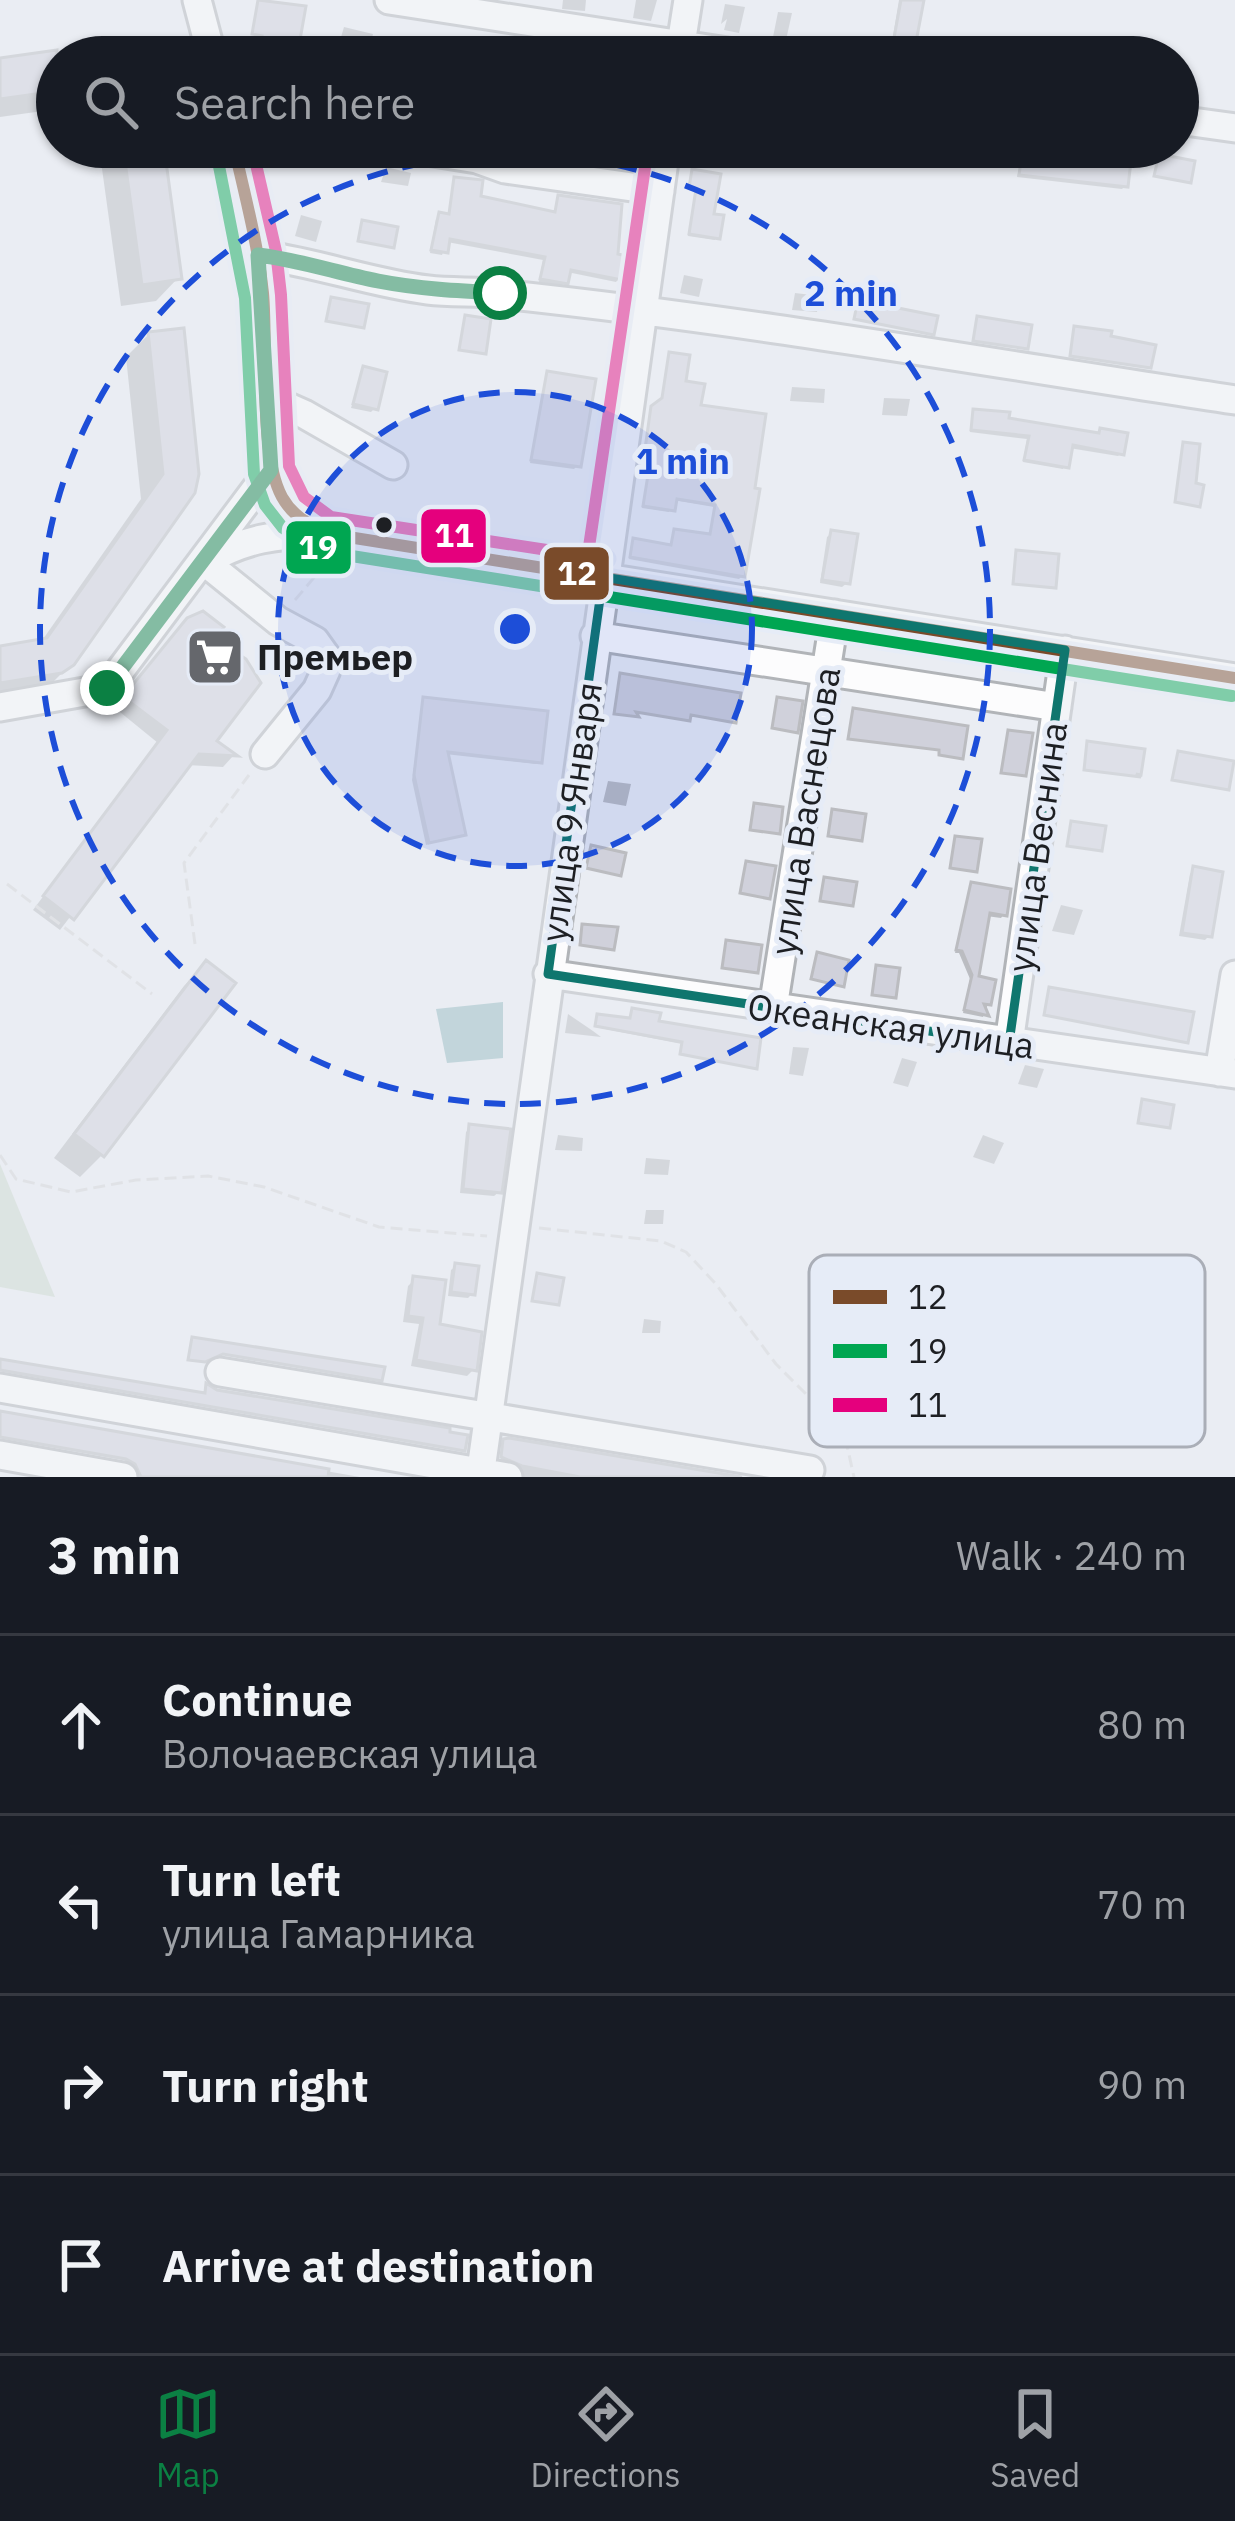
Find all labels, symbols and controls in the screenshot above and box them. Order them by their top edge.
search box [36,36,1199,168]
icon: search [78,69,144,135]
text: Search here [174,73,415,131]
route start [473,266,527,320]
text: 2 min [804,269,898,316]
text: 1 min [636,437,730,484]
line badge: 11 [419,507,488,565]
text: 11 [434,513,474,556]
unlabelled marker [373,514,395,536]
line badge: 19 [284,519,353,576]
text: 19 [298,525,338,568]
line badge: 12 [542,545,611,602]
text: 12 [557,551,597,594]
centre of rings [494,608,536,650]
supermarket icon: Премьер [184,626,246,688]
place label: Премьер [257,633,413,680]
route end [80,661,134,715]
street label: улица Васнецова [759,664,850,958]
street label: улица 9 Января [529,679,612,945]
street label: улица Веснина [996,719,1077,975]
street label: Океанская улица [745,982,1037,1069]
legend [809,1255,1205,1447]
text: 12 [908,1275,948,1318]
text: 19 [908,1329,948,1372]
text: 11 [908,1383,948,1426]
text: 3 min [48,1522,181,1588]
text: Walk · 240 m [956,1530,1187,1581]
text: Continue [162,1670,353,1728]
icon: ahead [48,1692,114,1758]
text: 80 m [1097,1699,1187,1750]
text: Волочаевская улица [162,1728,538,1779]
text: Turn left [162,1850,341,1908]
icon: left [48,1872,114,1938]
text: 70 m [1097,1879,1187,1930]
text: улица Гамарника [162,1908,475,1959]
icon: right [48,2052,114,2118]
text: Turn right [162,2056,369,2114]
text: 90 m [1097,2059,1187,2110]
icon: arrive [48,2232,114,2298]
text: Arrive at destination [162,2236,595,2294]
tab: Map [155,2381,221,2496]
tab: Directions [531,2381,681,2496]
tab: Saved [990,2381,1080,2496]

